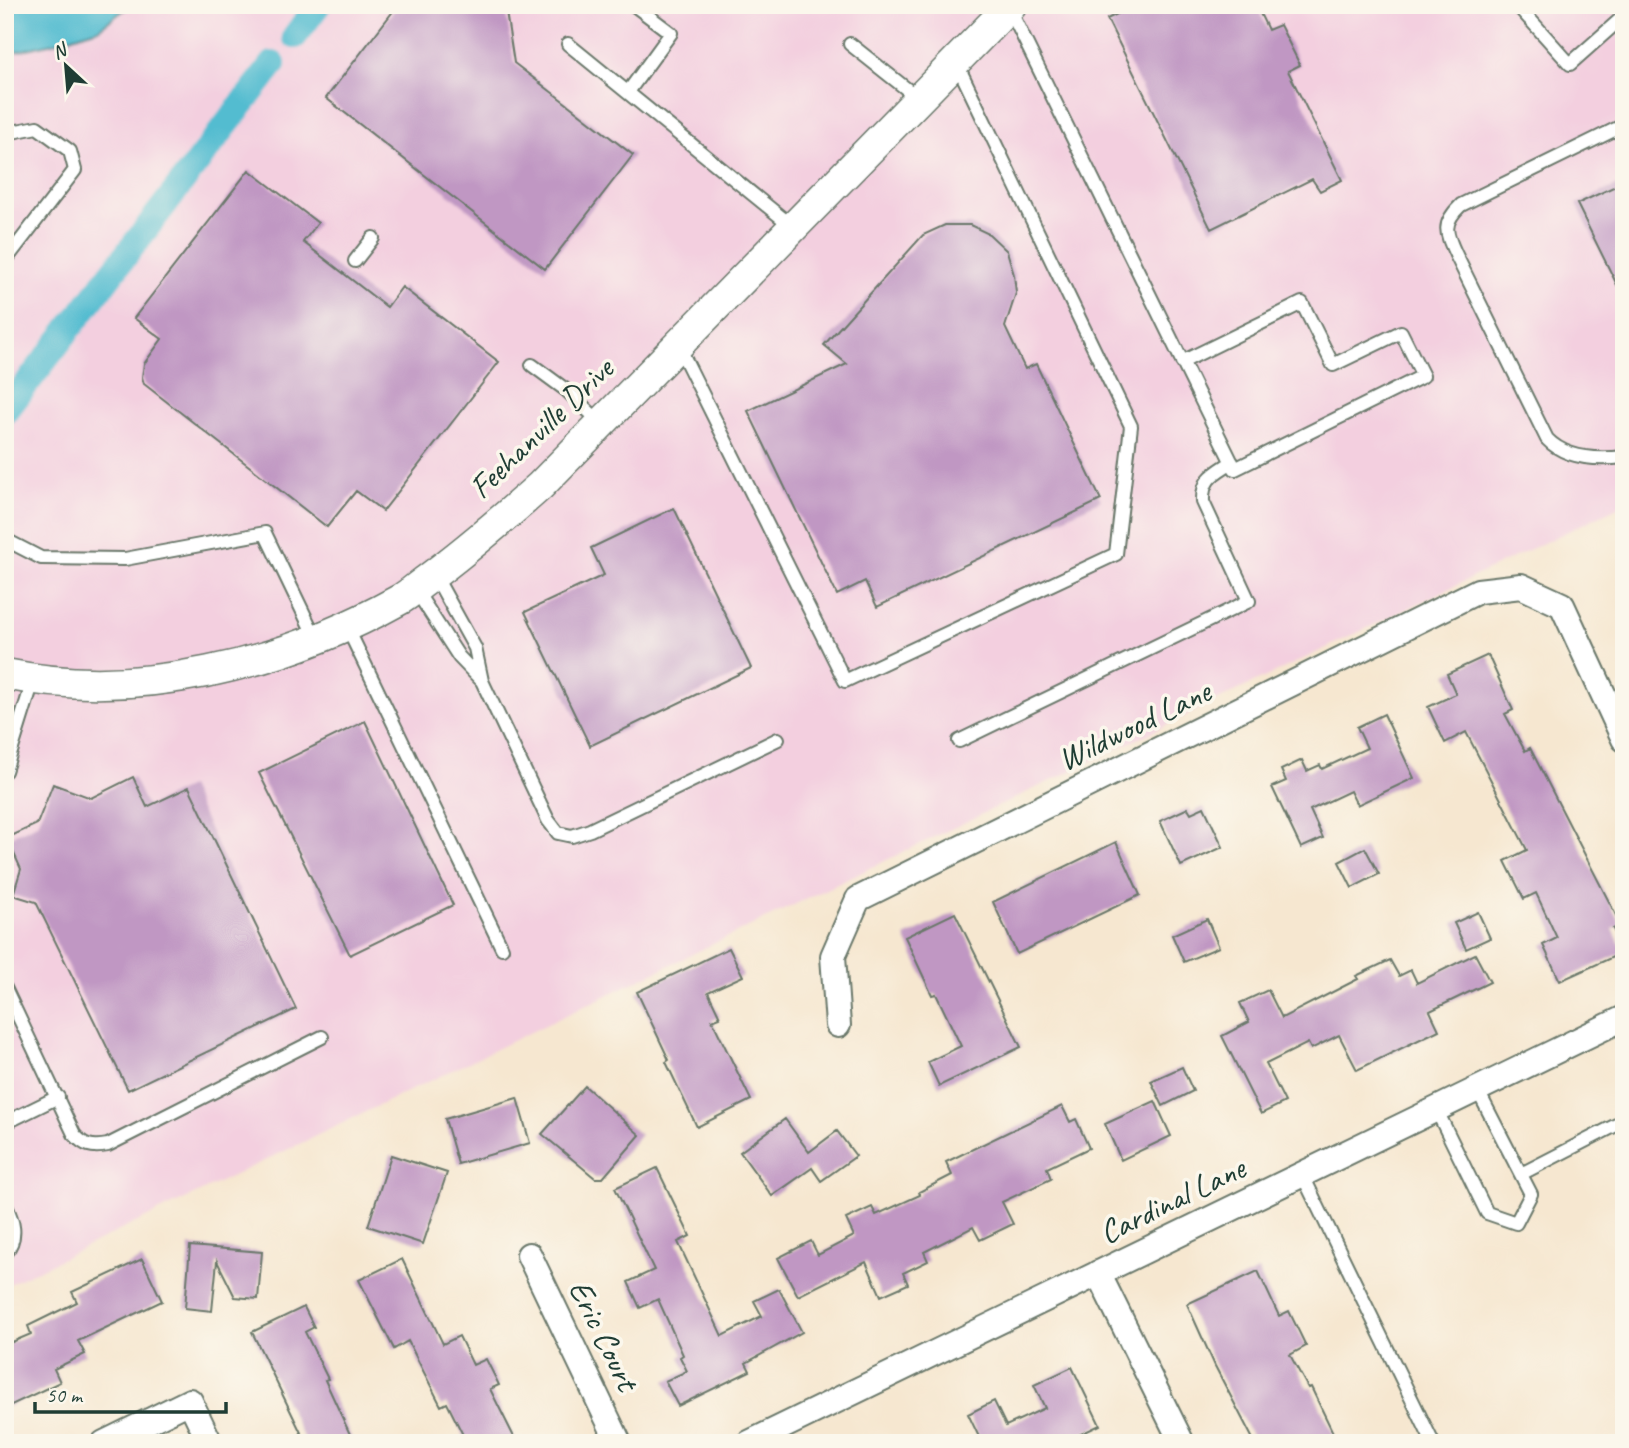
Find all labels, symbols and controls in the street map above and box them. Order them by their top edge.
north arrow [32,32,102,102]
text: N [48,37,72,65]
street label: Feehanville Drive [460,347,624,507]
street label: Wildwood Lane [1051,669,1219,780]
street label: Cardinal Lane [1092,1146,1254,1253]
street label: Eric Court [559,1273,650,1400]
scale bar [35,1371,226,1415]
text: 50 m [46,1382,84,1408]

